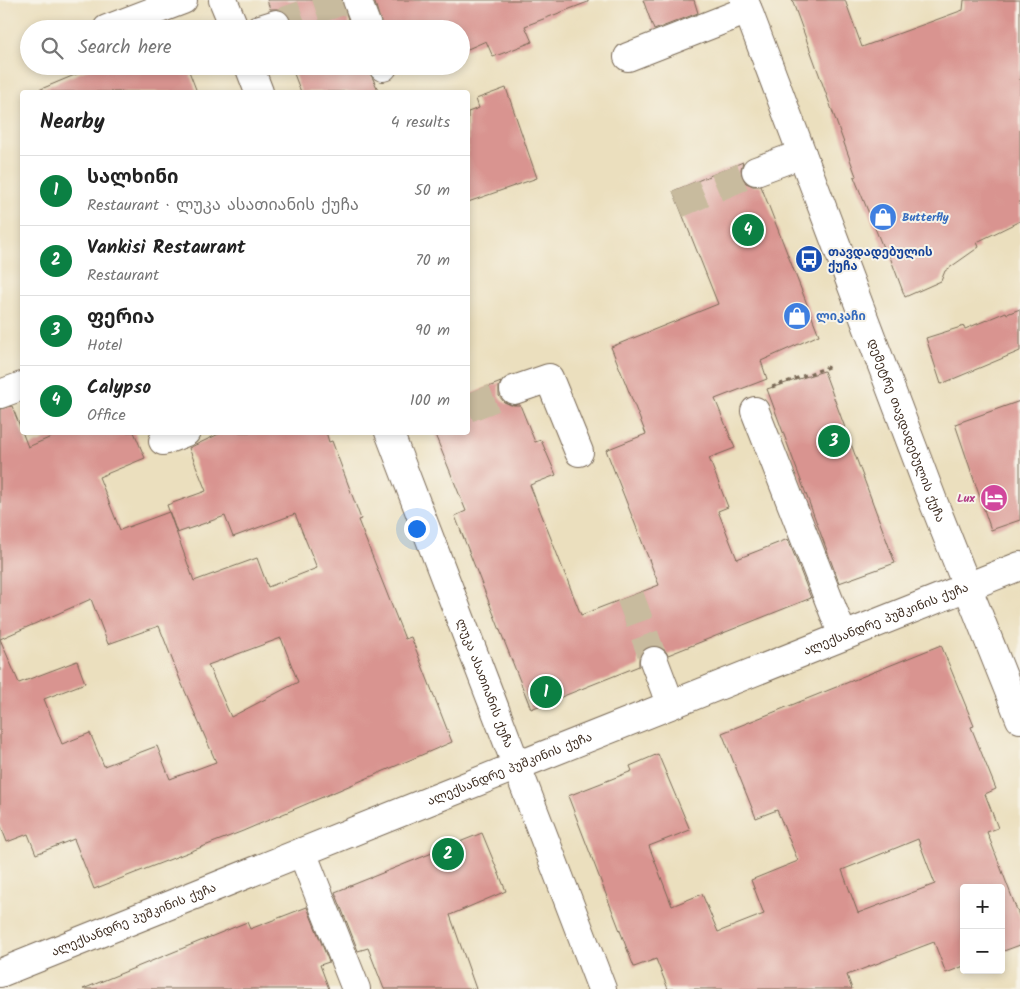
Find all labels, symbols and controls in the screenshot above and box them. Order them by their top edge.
search box [20,20,470,75]
text: Search here [78,33,172,63]
icon: search [38,34,66,62]
text: Nearby [40,106,105,139]
text: 4 results [391,110,450,135]
text: სალხინი [87,163,178,193]
text: 1 [54,178,58,203]
text: 50 m [414,178,450,203]
text: Restaurant · ლუკა ასათიანის ქუჩა [87,193,359,218]
shop icon: Butterfly [868,202,898,232]
place label: Butterfly [902,208,950,227]
pin: 4 [732,211,764,249]
text: Vankisi Restaurant [87,233,245,263]
place label: თავდადებულის ქუჩა [828,243,933,276]
bus stop icon: თავდადებულის ქუჩა [794,244,824,274]
text: 2 [51,248,61,273]
text: 70 m [415,248,450,273]
text: Restaurant [87,263,159,288]
shop icon: ლიკაჩი [782,301,812,331]
text: ფერია [87,303,155,333]
place label: ლიკაჩი [816,307,866,326]
text: 3 [52,318,60,343]
text: 90 m [415,318,450,343]
text: Hotel [87,333,122,358]
street label: დემეტრე თავდადებულის ქუჩა [863,336,950,525]
text: Calypso [87,373,151,403]
text: 4 [52,388,60,413]
text: 100 m [410,388,450,413]
text: Office [87,403,126,428]
pin: 3 [818,422,850,460]
hotel icon: Lux [979,483,1009,513]
place label: Lux [957,489,975,508]
your location [404,516,430,542]
street label: ალექსანდრე პუშკინის ქუჩა [800,578,971,660]
street label: ლუკა ასათიანის ქუჩა [452,616,518,751]
pin: 1 [530,673,562,711]
street label: ალექსანდრე პუშკინის ქუჩა [424,727,595,810]
pin: 2 [432,835,464,873]
street label: ალექსანდრე პუშკინის ქუჩა [48,878,219,961]
map controls [960,884,1005,974]
button: + [960,884,1005,929]
button: − [960,929,1005,974]

